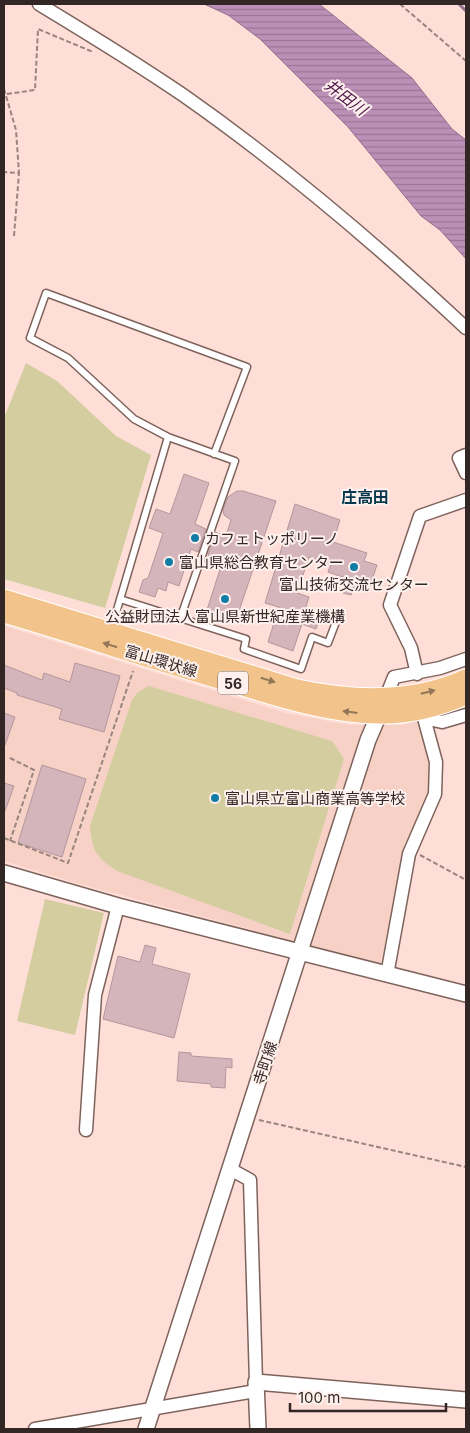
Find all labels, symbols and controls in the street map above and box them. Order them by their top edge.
water label: 井田川 [321,75,373,121]
district label: 庄高田 [341,487,389,507]
place label: カフェトッポリーノ [205,529,339,548]
marker: カフェトッポリーノ [189,532,201,544]
place label: 富山県総合教育センター [179,553,344,572]
marker: 富山県総合教育センター [163,556,175,568]
marker: 富山技術交流センター [348,561,360,573]
place label: 富山技術交流センター [279,575,429,594]
marker: 公益財団法人富山県新世紀産業機構 [219,593,231,605]
place label: 公益財団法人富山県新世紀産業機構 [105,607,345,626]
one-way arrow [102,641,117,649]
street label: 富山環状線 [122,641,200,681]
road number: 56 [218,671,248,694]
one-way arrow [261,676,276,684]
one-way arrow [420,688,435,696]
one-way arrow [342,708,358,716]
place label: 富山県立富山商業高等学校 [225,789,405,808]
marker: 富山県立富山商業高等学校 [209,792,221,804]
street label: 寺町線 [249,1039,281,1087]
scale bar [290,1380,446,1412]
text: 100 m [298,1388,340,1407]

